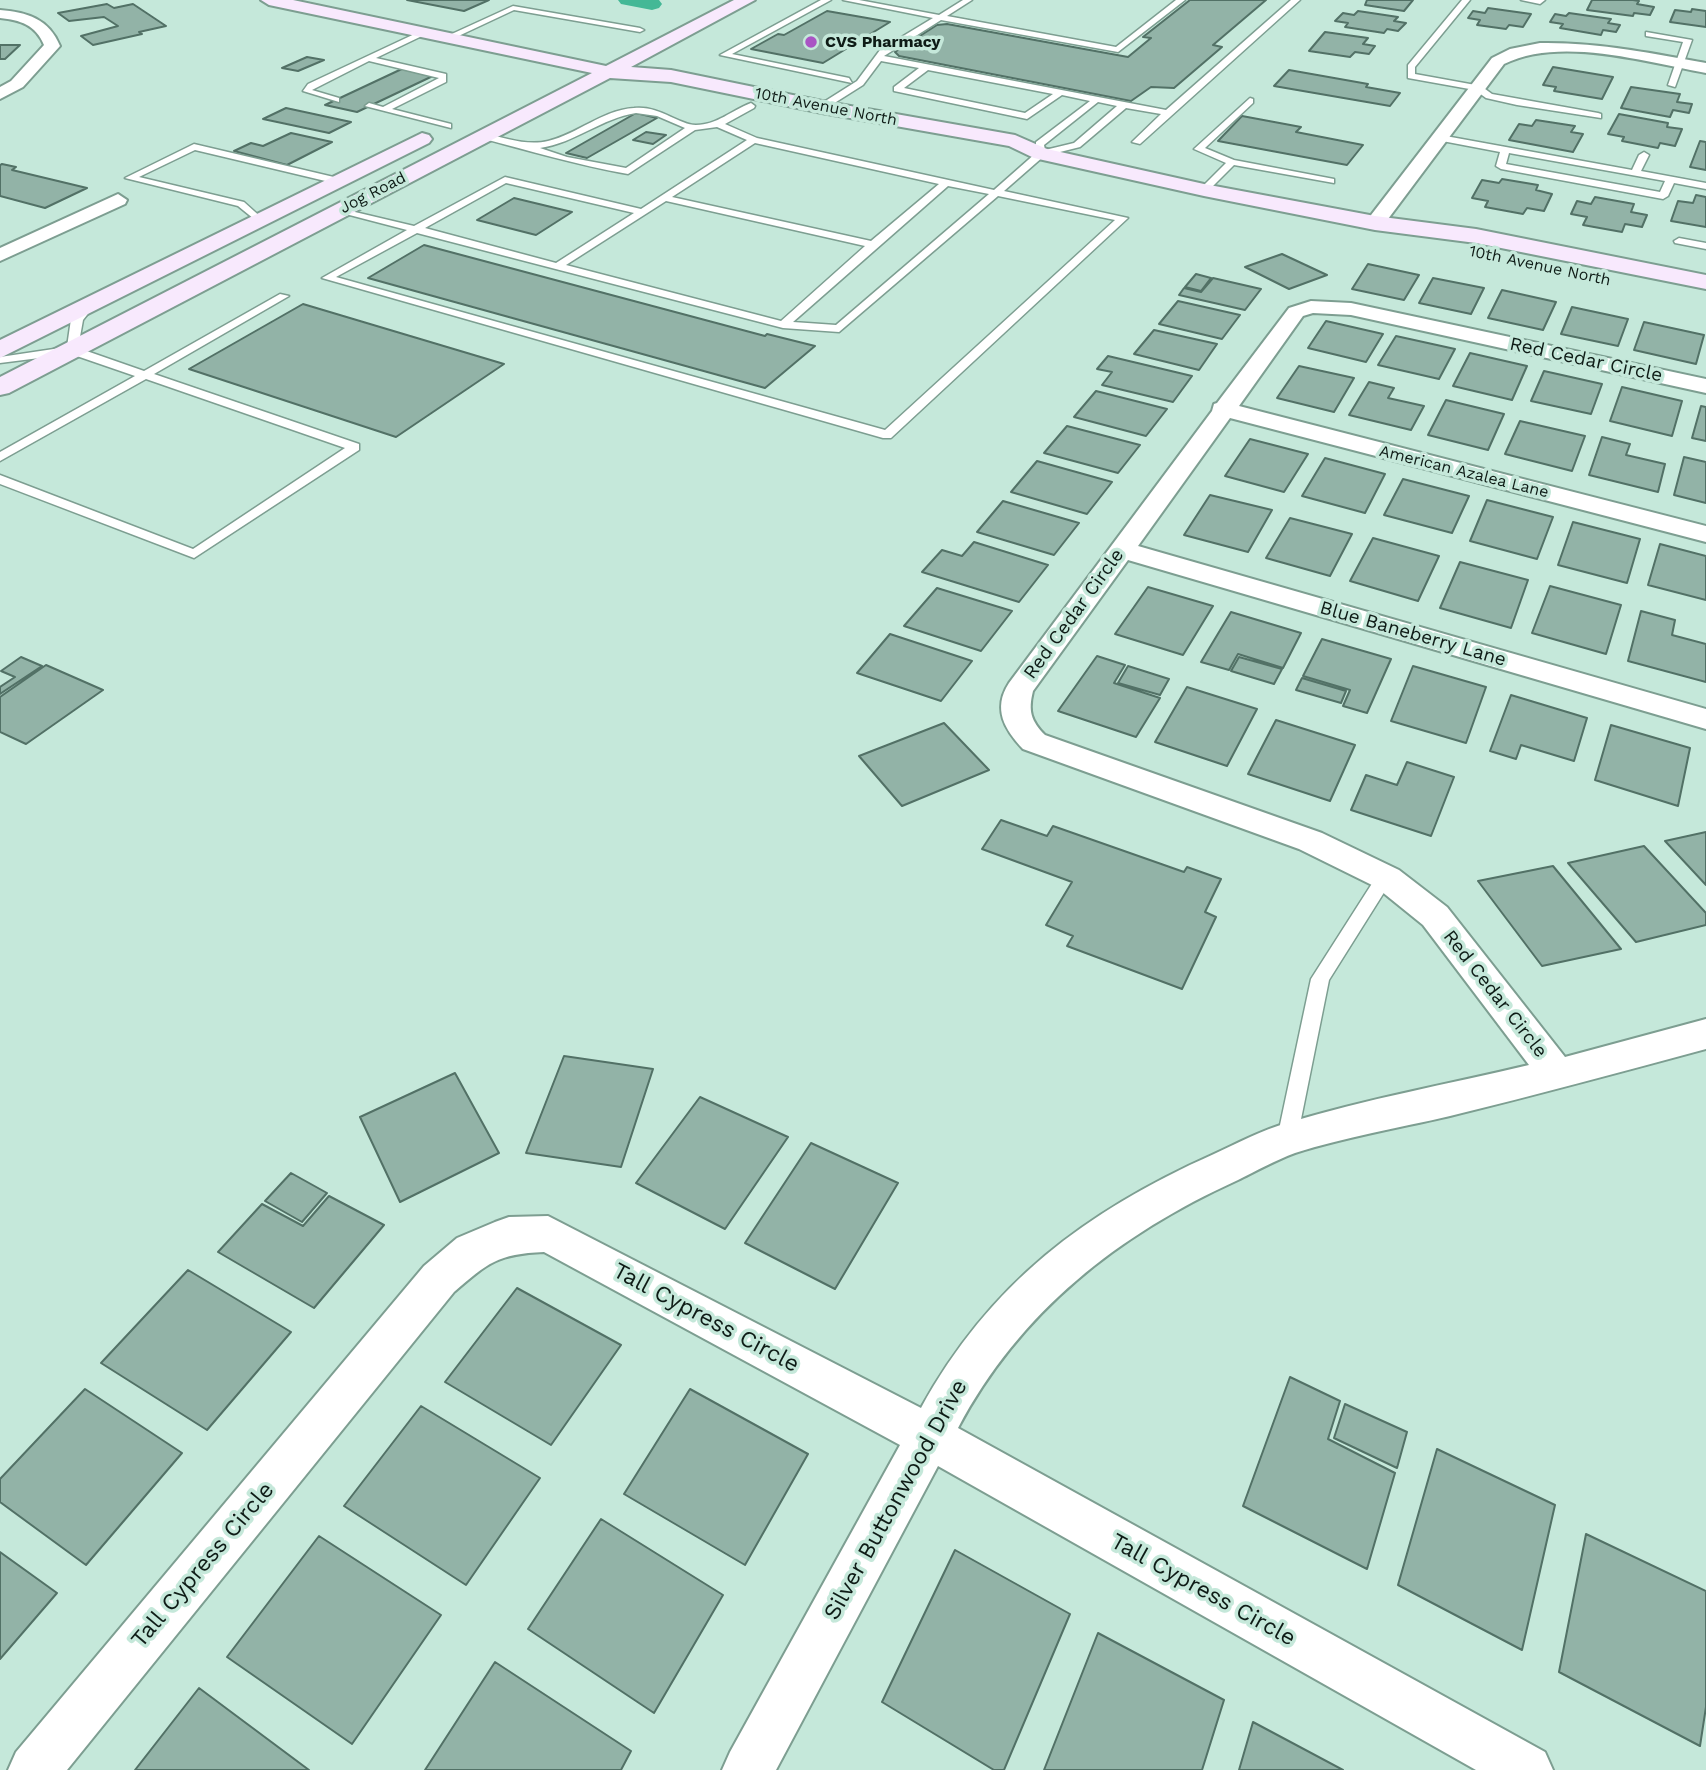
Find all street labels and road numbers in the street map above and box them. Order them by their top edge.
street label: 10th Avenue North [753,84,899,130]
street label: Jog Road [337,168,409,218]
street label: 10th Avenue North [1467,242,1613,290]
street label: Red Cedar Circle [1508,333,1664,387]
street label: American Azalea Lane [1377,442,1551,502]
street label: Red Cedar Circle [1019,544,1129,684]
street label: Blue Baneberry Lane [1317,596,1509,672]
street label: Red Cedar Circle [1438,926,1552,1062]
street label: Tall Cypress Circle [608,1257,804,1379]
street label: Silver Buttonwood Drive [818,1375,974,1625]
street label: Tall Cypress Circle [126,1477,280,1653]
street label: Tall Cypress Circle [1106,1528,1300,1652]

